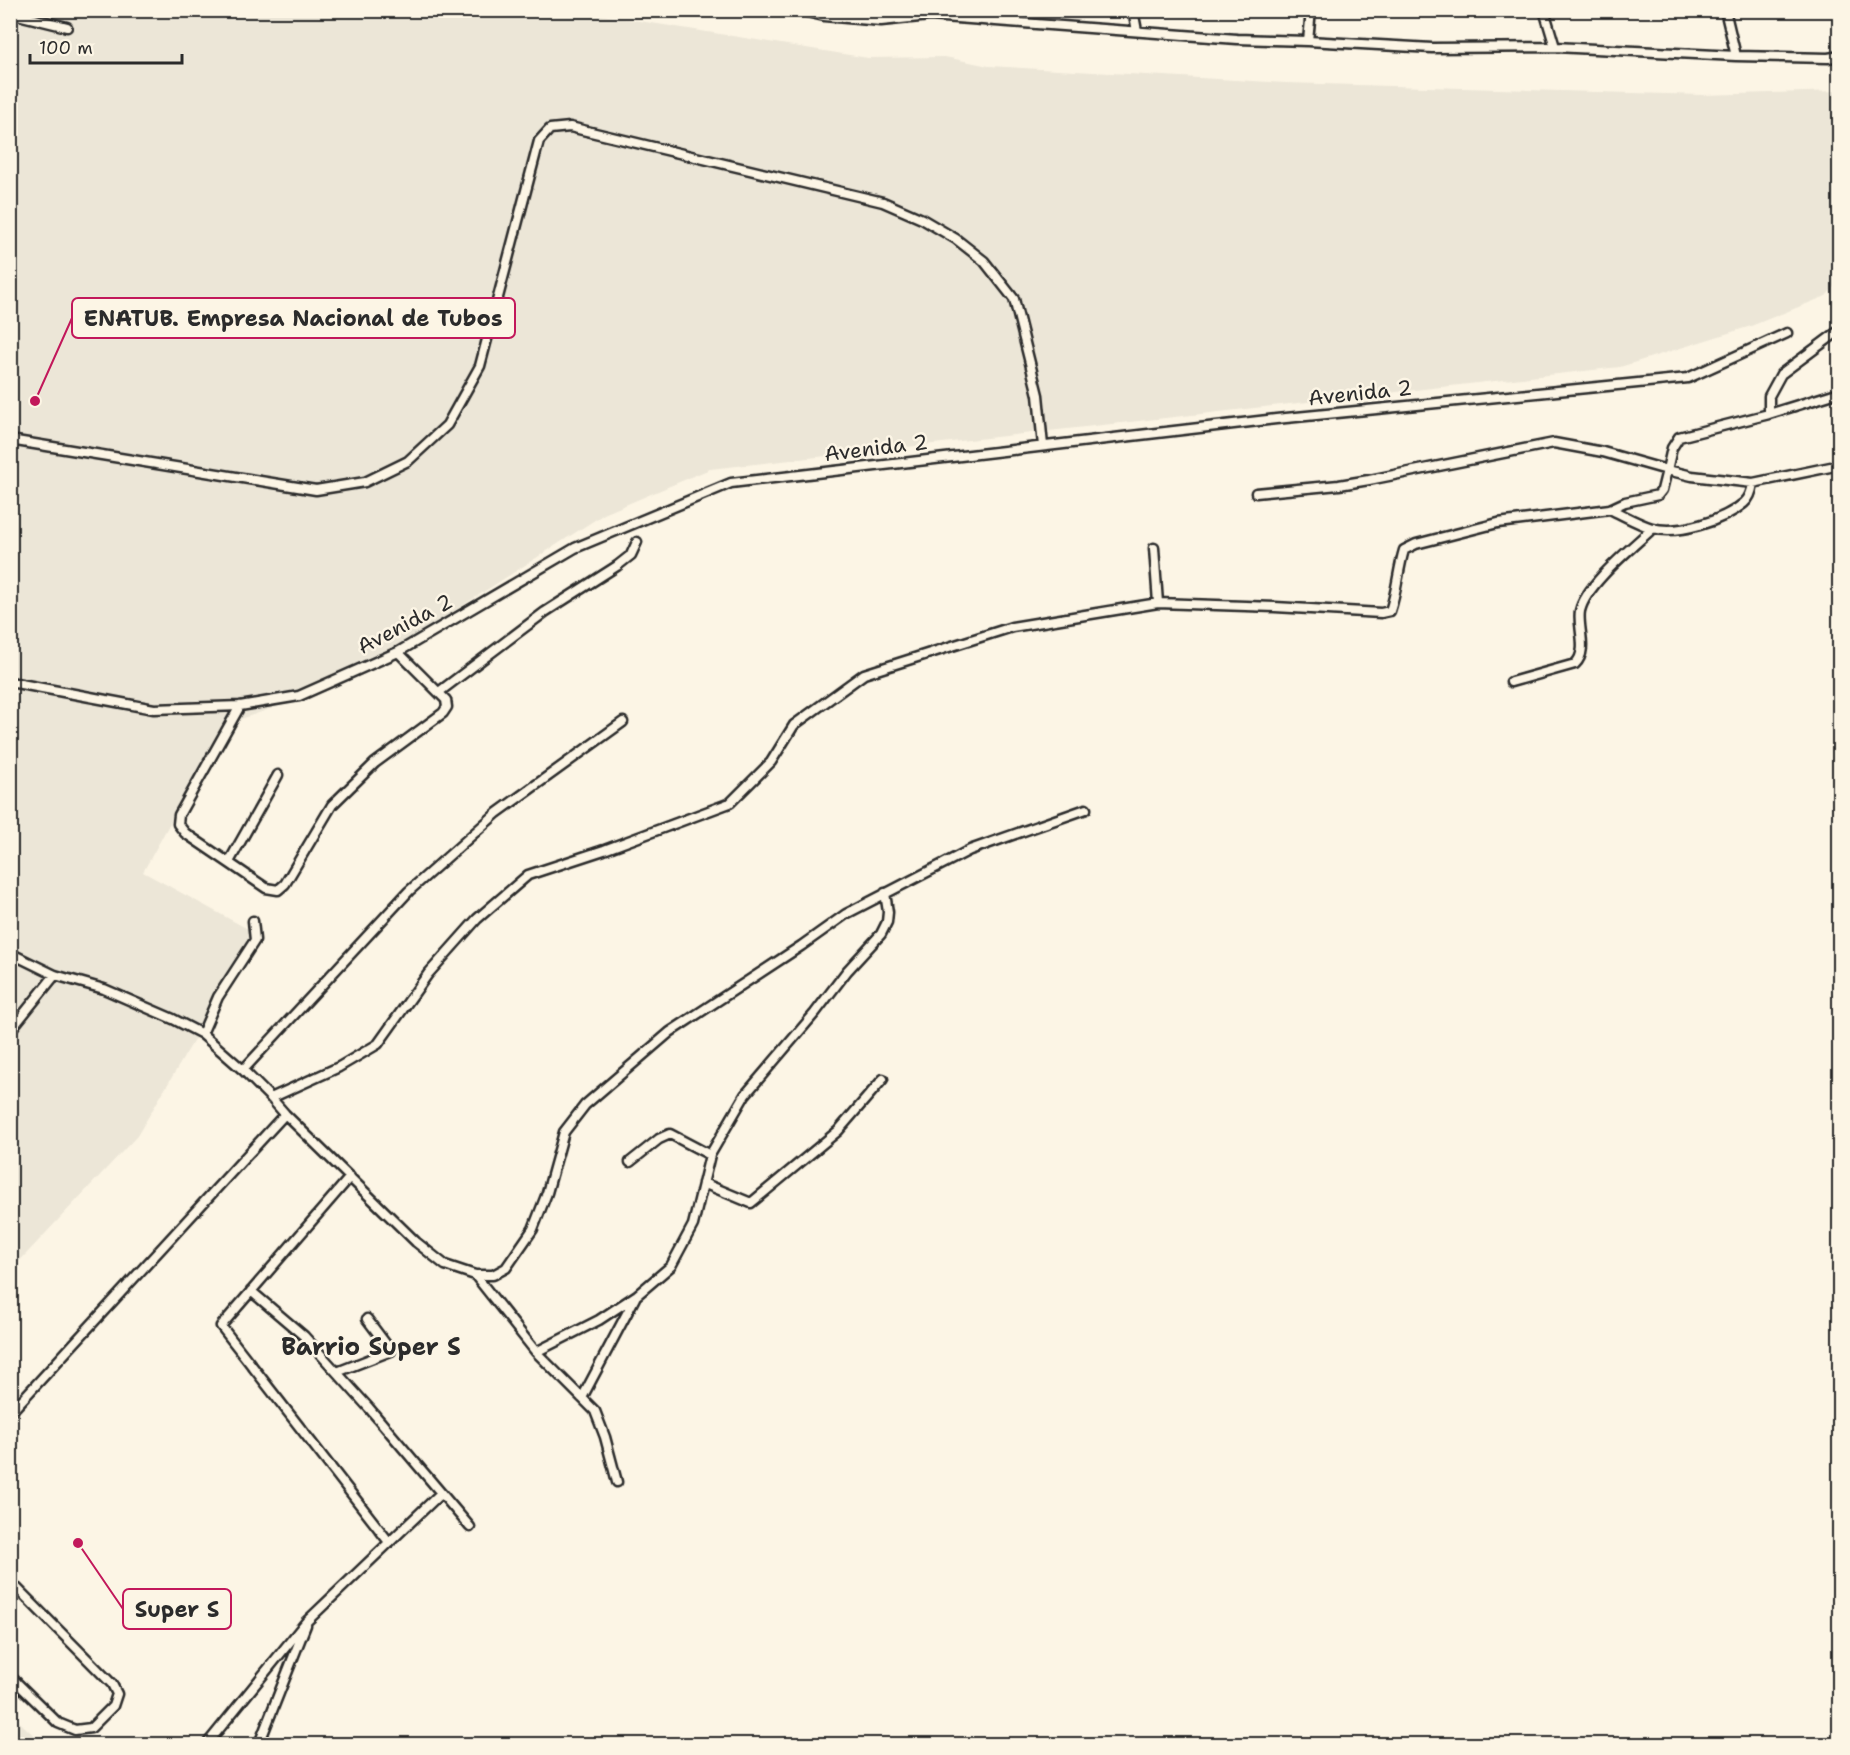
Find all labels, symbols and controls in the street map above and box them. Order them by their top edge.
scale bar [30,27,182,65]
text: 100 m [39,36,93,60]
callout: ENATUB. Empresa Nacional de Tubos [72,298,515,338]
text: ENATUB. Empresa Nacional de Tubos [84,304,502,333]
street label: Avenida 2 [1307,374,1413,412]
street label: Avenida 2 [823,428,929,468]
street label: Avenida 2 [352,587,458,661]
district label: Barrio Super S [281,1331,461,1363]
callout: Super S [123,1589,231,1629]
text: Super S [135,1595,219,1624]

